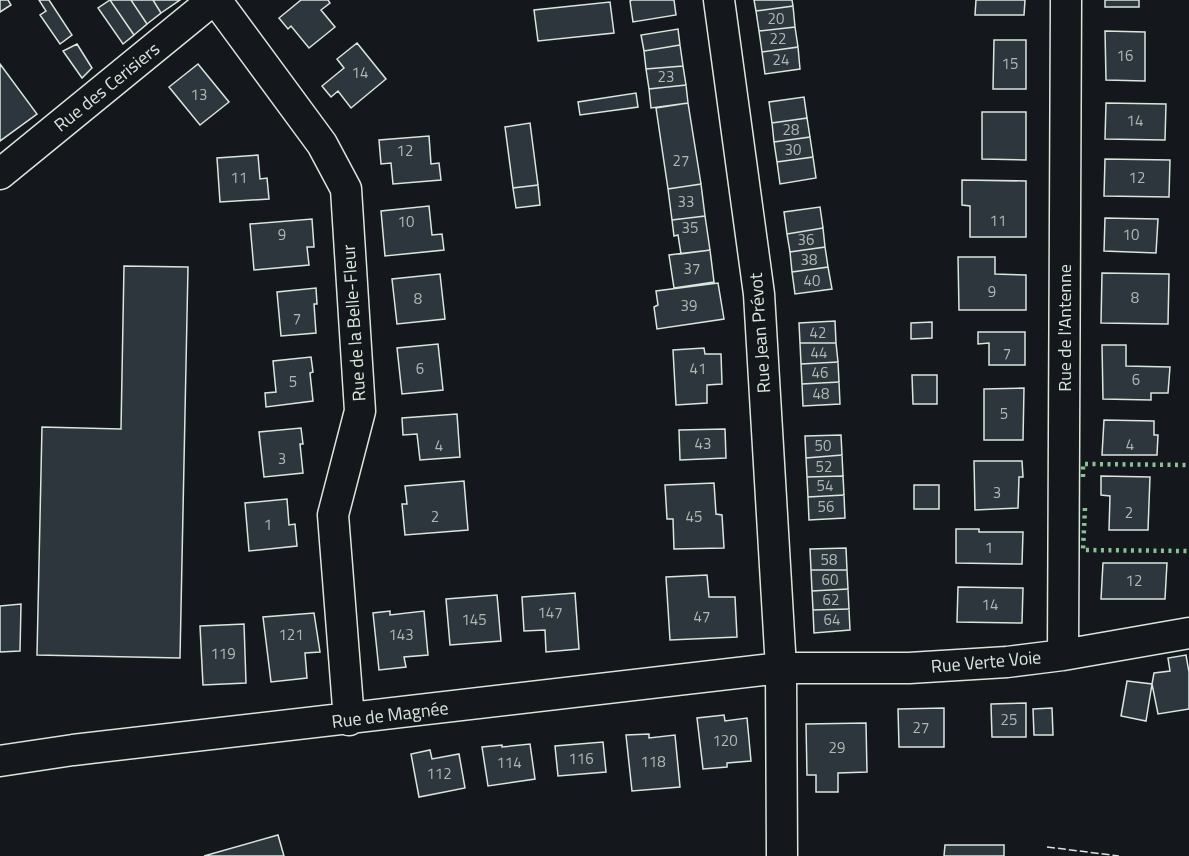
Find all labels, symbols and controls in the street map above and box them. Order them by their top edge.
house number: 20 [768,7,784,30]
house number: 22 [770,27,786,50]
street label: Rue des Cerisiers [48,35,165,138]
house number: 16 [1117,44,1133,67]
house number: 24 [773,48,789,71]
house number: 15 [1002,52,1018,75]
house number: 14 [352,61,368,84]
house number: 23 [658,65,674,88]
house number: 13 [191,83,207,106]
house number: 14 [1127,109,1143,132]
house number: 28 [783,118,799,141]
house number: 30 [785,138,801,161]
house number: 12 [397,139,413,162]
house number: 27 [673,149,689,172]
house number: 11 [231,166,247,189]
house number: 12 [1129,166,1145,189]
house number: 33 [678,190,694,213]
house number: 11 [990,209,1006,232]
house number: 10 [398,210,414,233]
house number: 35 [682,216,698,239]
house number: 9 [278,223,286,246]
house number: 10 [1123,223,1139,246]
house number: 36 [798,228,814,251]
street label: Rue de la Belle-Fleur [335,244,372,402]
house number: 38 [801,248,817,271]
house number: 37 [684,257,700,280]
street label: Rue de l'Antenne [1051,264,1078,392]
house number: 40 [804,269,820,292]
street label: Rue Jean Prévot [742,271,777,394]
house number: 9 [988,280,996,303]
house number: 8 [1131,286,1139,309]
house number: 8 [414,287,422,310]
house number: 39 [681,294,697,317]
house number: 7 [293,307,301,330]
house number: 42 [810,321,826,344]
house number: 44 [811,341,827,364]
house number: 7 [1003,342,1011,365]
house number: 6 [416,357,424,380]
house number: 41 [690,357,706,380]
house number: 46 [812,361,828,384]
house number: 6 [1132,368,1140,391]
house number: 5 [289,370,297,393]
house number: 48 [813,382,829,405]
house number: 5 [1000,402,1008,425]
house number: 43 [695,432,711,455]
house number: 4 [1126,433,1134,456]
house number: 4 [435,434,443,457]
house number: 50 [815,434,831,457]
house number: 3 [278,447,286,470]
house number: 52 [816,455,832,478]
house number: 54 [817,474,833,497]
house number: 3 [993,481,1001,504]
house number: 56 [818,495,834,518]
house number: 2 [1125,501,1133,524]
house number: 2 [431,505,439,528]
house number: 45 [686,505,702,528]
house number: 1 [264,513,272,536]
house number: 1 [985,536,993,559]
house number: 58 [821,548,837,571]
house number: 60 [822,568,838,591]
house number: 12 [1126,569,1142,592]
house number: 62 [823,588,839,611]
house number: 14 [982,593,998,616]
house number: 147 [537,601,563,624]
house number: 47 [694,605,710,628]
house number: 145 [461,608,487,631]
house number: 64 [824,608,840,631]
house number: 121 [278,623,304,646]
house number: 143 [388,623,414,646]
house number: 119 [210,642,236,665]
street label: Rue Verte Voie [930,643,1042,680]
street label: Rue de Magnée [330,694,450,735]
house number: 25 [1001,708,1017,731]
house number: 27 [913,716,929,739]
house number: 120 [712,729,738,752]
house number: 29 [829,736,845,759]
house number: 116 [568,747,594,770]
house number: 118 [640,750,666,773]
house number: 114 [496,751,522,774]
house number: 112 [426,762,452,785]

